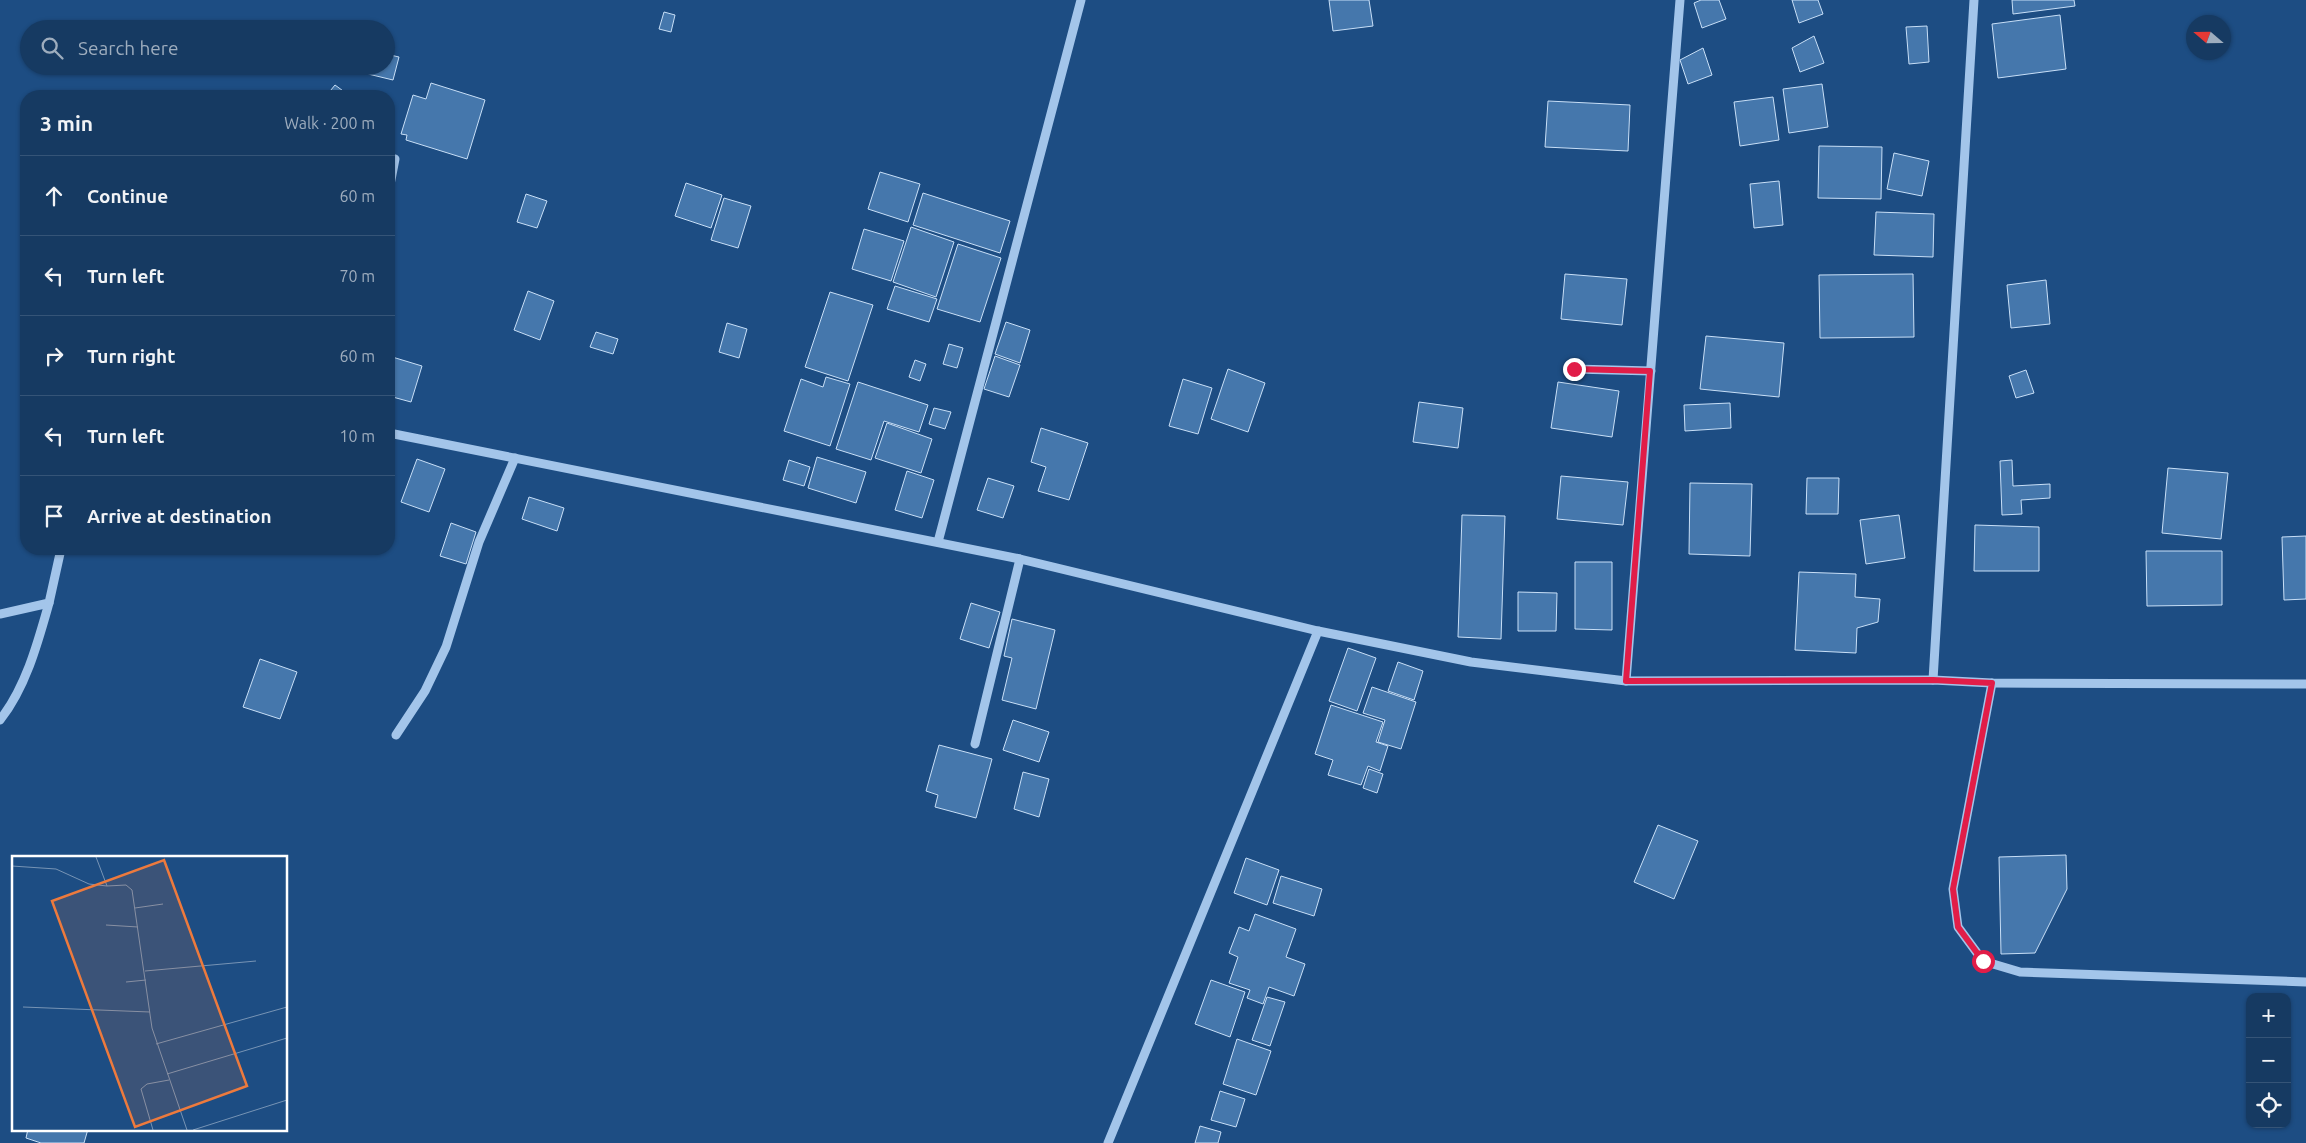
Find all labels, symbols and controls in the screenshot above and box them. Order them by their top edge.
north arrow [2186,15,2231,60]
search box [20,20,395,75]
icon: search [38,34,66,62]
text: Search here [78,37,178,59]
text: 3 min [40,111,93,135]
text: Walk · 200 m [284,114,375,132]
icon: ahead [40,182,68,210]
text: Continue [87,185,168,207]
text: 60 m [339,187,375,205]
icon: left [40,262,68,290]
text: Turn left [87,265,165,287]
text: 70 m [339,267,375,285]
icon: right [40,342,68,370]
text: Turn right [87,345,175,367]
text: 60 m [339,347,375,365]
route end [1563,358,1586,381]
icon: left [40,422,68,450]
text: Turn left [87,425,165,447]
text: 10 m [339,427,375,445]
icon: arrive [40,502,68,530]
text: Arrive at destination [87,505,272,527]
inset map [12,856,288,1130]
route start [1972,950,1995,973]
map controls [2246,993,2291,1128]
button: + [2246,993,2291,1038]
button: − [2246,1038,2291,1083]
button: locate [2246,1083,2291,1128]

